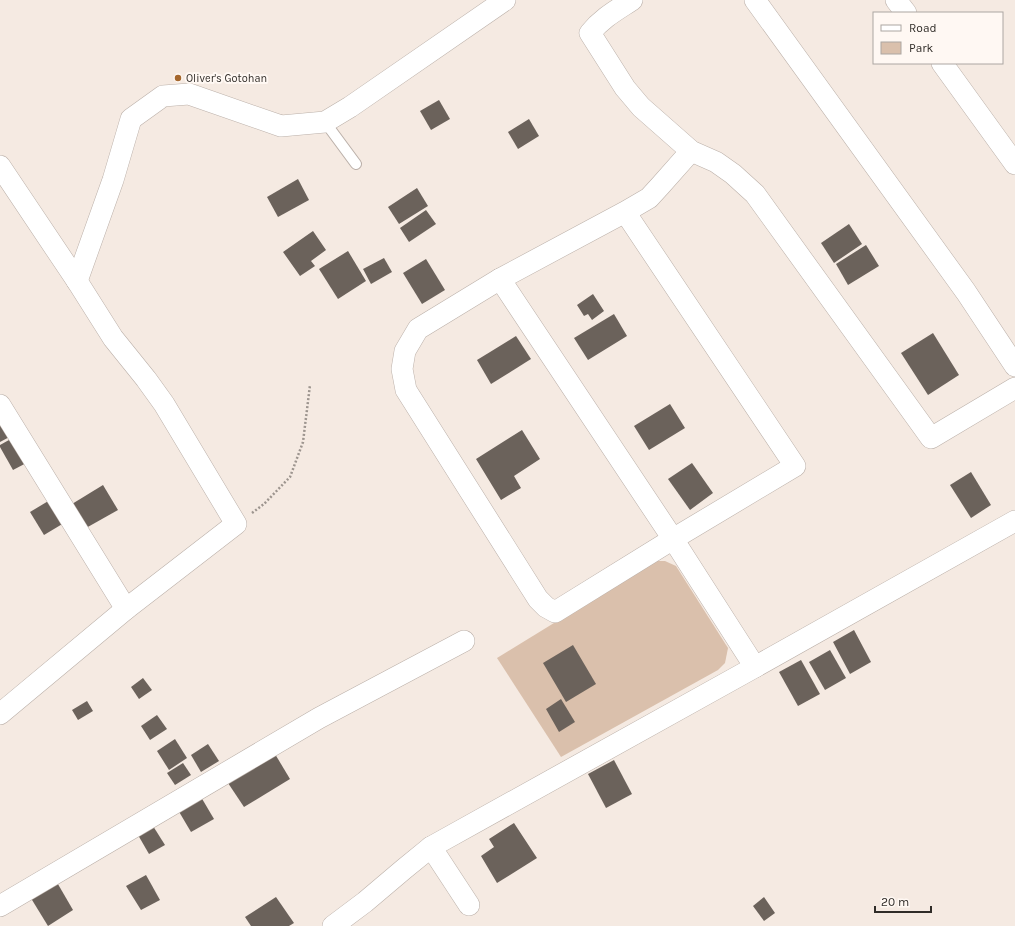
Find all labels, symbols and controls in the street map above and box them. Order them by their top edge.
legend [873,12,1003,64]
text: Road [909,21,937,35]
text: Park [909,41,934,55]
place label: Oliver's Gotohan [186,72,267,85]
marker: Oliver's Gotohan [173,73,183,83]
scale bar [875,888,931,914]
text: 20 m [881,895,909,909]

